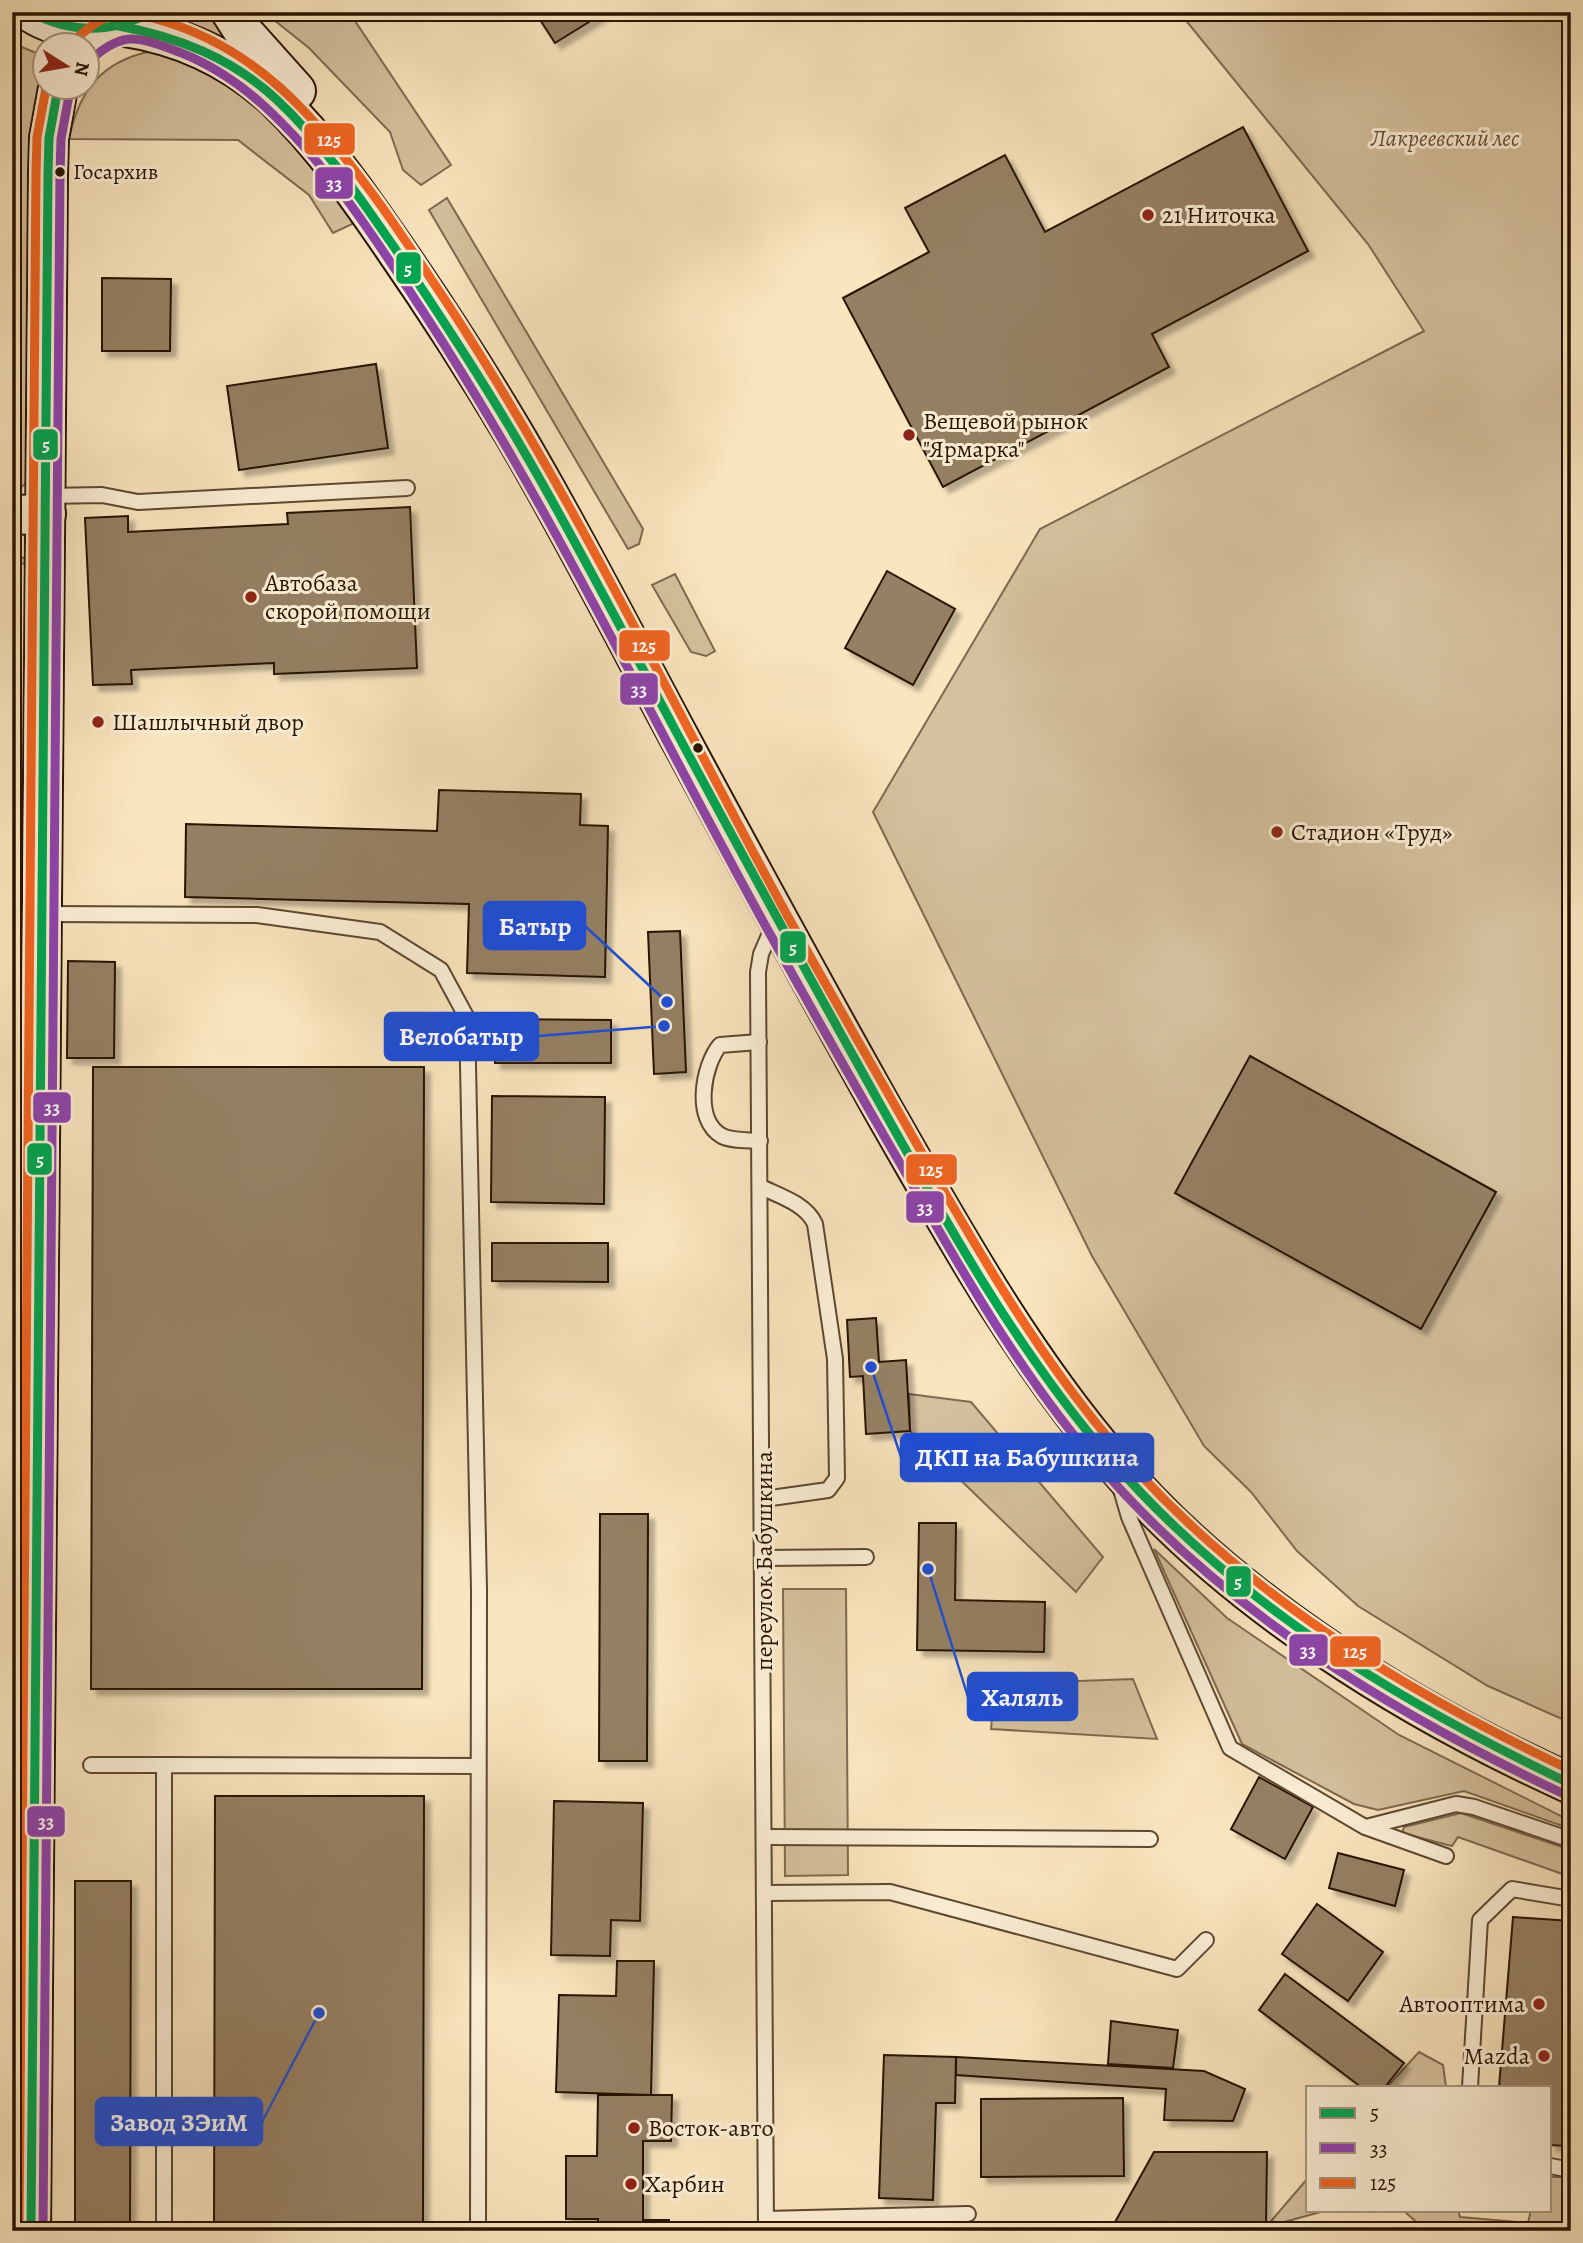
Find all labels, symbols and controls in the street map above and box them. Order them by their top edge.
north arrow [32,32,102,102]
text: N [68,60,96,78]
line badge: 125 [303,122,356,156]
park label: Лакреевский лес [1370,122,1520,154]
text: 125 [317,127,341,153]
place label: Госархив [73,157,158,187]
marker: Госархив [53,165,67,179]
line badge: 33 [314,166,354,200]
text: 33 [326,171,342,197]
place label: 21 Ниточка [1162,199,1276,231]
marker: 21 Ниточка [1140,207,1156,223]
line badge: 5 [395,251,422,285]
text: 5 [404,256,412,282]
place label: Вещевой рынок "Ярмарка" [923,405,1088,465]
marker: Вещевой рынок "Ярмарка" [901,427,917,443]
line badge: 5 [32,428,59,461]
text: 5 [42,432,50,458]
place label: Автобаза скорой помощи [264,567,431,627]
marker: Автобаза скорой помощи [243,589,259,605]
line badge: 125 [618,629,671,662]
text: 125 [632,633,656,659]
line badge: 33 [619,672,659,706]
text: 33 [631,677,647,703]
place label: Шашлычный двор [112,706,304,738]
marker: Шашлычный двор [90,714,106,730]
unlabelled marker [691,741,705,755]
place label: Стадион «Труд» [1291,816,1452,848]
marker: Стадион «Труд» [1269,824,1285,840]
callout: Батыр [484,902,585,949]
text: Батыр [499,909,572,944]
line badge: 5 [779,930,807,964]
text: 5 [789,935,797,961]
callout: Велобатыр [385,1013,538,1060]
text: Велобатыр [399,1019,523,1054]
line badge: 33 [32,1091,72,1124]
text: 33 [44,1095,60,1121]
line badge: 5 [26,1142,53,1176]
text: 5 [36,1147,44,1173]
line badge: 125 [905,1153,958,1186]
text: 125 [919,1157,943,1183]
line badge: 33 [905,1190,945,1224]
text: 33 [917,1195,933,1221]
callout: ДКП на Бабушкина [901,1434,1153,1481]
text: ДКП на Бабушкина [915,1440,1140,1475]
street label: переулок Бабушкина [748,1451,780,1671]
line badge: 5 [1225,1565,1252,1598]
text: 5 [1234,1569,1242,1595]
line badge: 33 [1288,1633,1329,1667]
line badge: 125 [1329,1635,1382,1668]
text: 33 [1300,1638,1316,1664]
text: 125 [1343,1639,1367,1665]
callout: Халяль [968,1673,1077,1720]
text: Халяль [981,1680,1063,1715]
line badge: 33 [26,1805,66,1838]
text: 33 [38,1809,54,1835]
place label: Автооптима [1399,1988,1525,2020]
marker: Автооптима [1531,1996,1547,2012]
place label: Mazda [1464,2040,1531,2072]
marker: Mazda [1536,2048,1552,2064]
legend [1306,2086,1552,2212]
callout: Завод ЗЭиМ [96,2098,262,2145]
text: 5 [1370,2099,1379,2127]
text: Завод ЗЭиМ [110,2105,248,2140]
place label: Восток-авто [648,2112,774,2144]
marker: Восток-авто [626,2120,642,2136]
text: 33 [1370,2135,1387,2163]
place label: Харбин [645,2168,725,2200]
text: 125 [1370,2169,1396,2197]
marker: Харбин [623,2176,639,2192]

